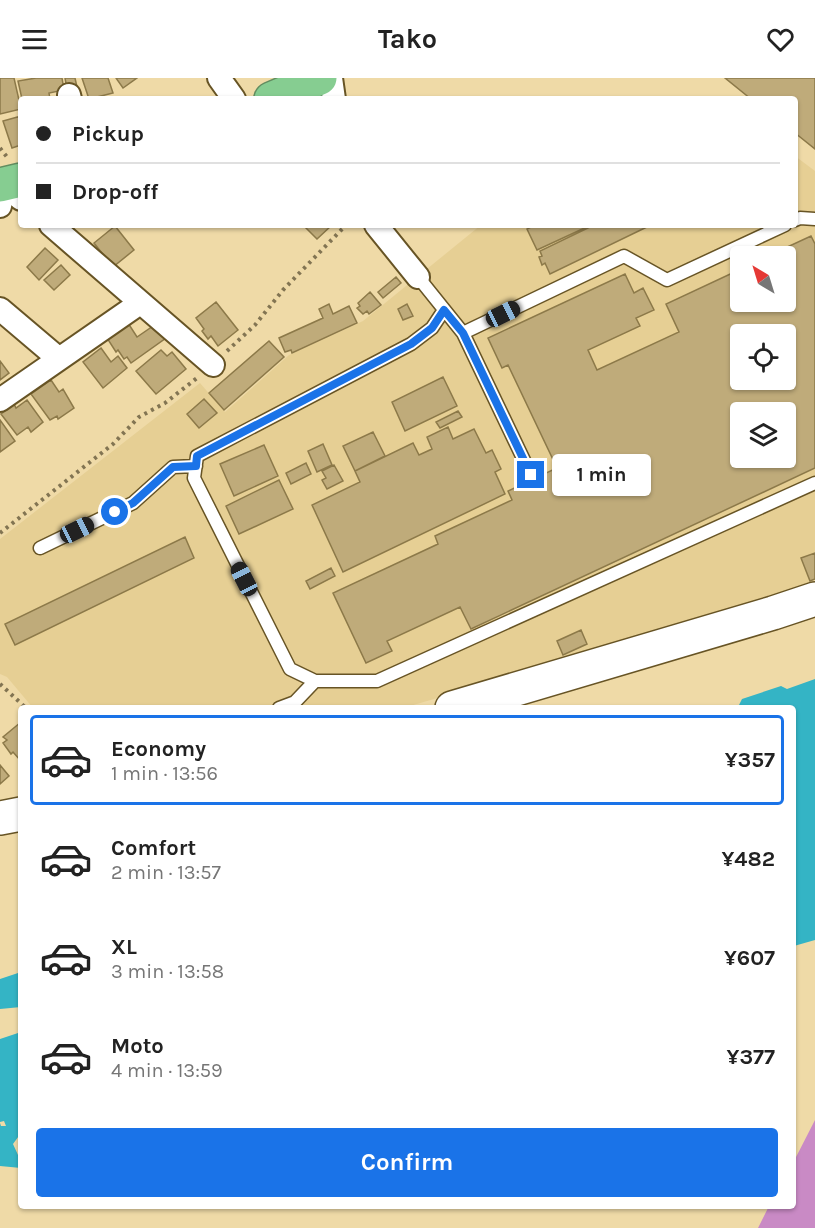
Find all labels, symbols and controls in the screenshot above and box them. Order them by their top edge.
icon: menu [18,23,51,56]
text: Tako [378,23,437,55]
icon: heart [764,23,797,56]
text: Pickup [72,121,144,147]
text: Drop-off [72,179,158,205]
north arrow [730,246,796,312]
map controls [730,246,796,468]
car [483,298,523,330]
button: locate [730,324,796,390]
button: layers [730,402,796,468]
callout: 1 min [552,454,651,496]
route end [517,461,544,488]
text: 1 min [576,463,627,486]
route start [101,498,128,525]
car [57,514,97,546]
car [228,559,260,599]
icon: car [39,733,93,787]
text: Economy [111,736,206,762]
text: ¥357 [725,747,775,773]
text: 1 min · 13:56 [111,762,218,785]
icon: car [39,832,93,886]
text: Comfort [111,835,196,861]
text: ¥482 [721,846,775,872]
text: 2 min · 13:57 [111,861,221,884]
icon: car [39,931,93,985]
text: XL [111,934,137,960]
text: ¥607 [724,945,775,971]
text: 3 min · 13:58 [111,960,224,983]
icon: car [39,1030,93,1084]
text: Moto [111,1033,164,1059]
text: ¥377 [727,1044,775,1070]
text: 4 min · 13:59 [111,1059,223,1082]
button: Confirm [36,1128,778,1197]

